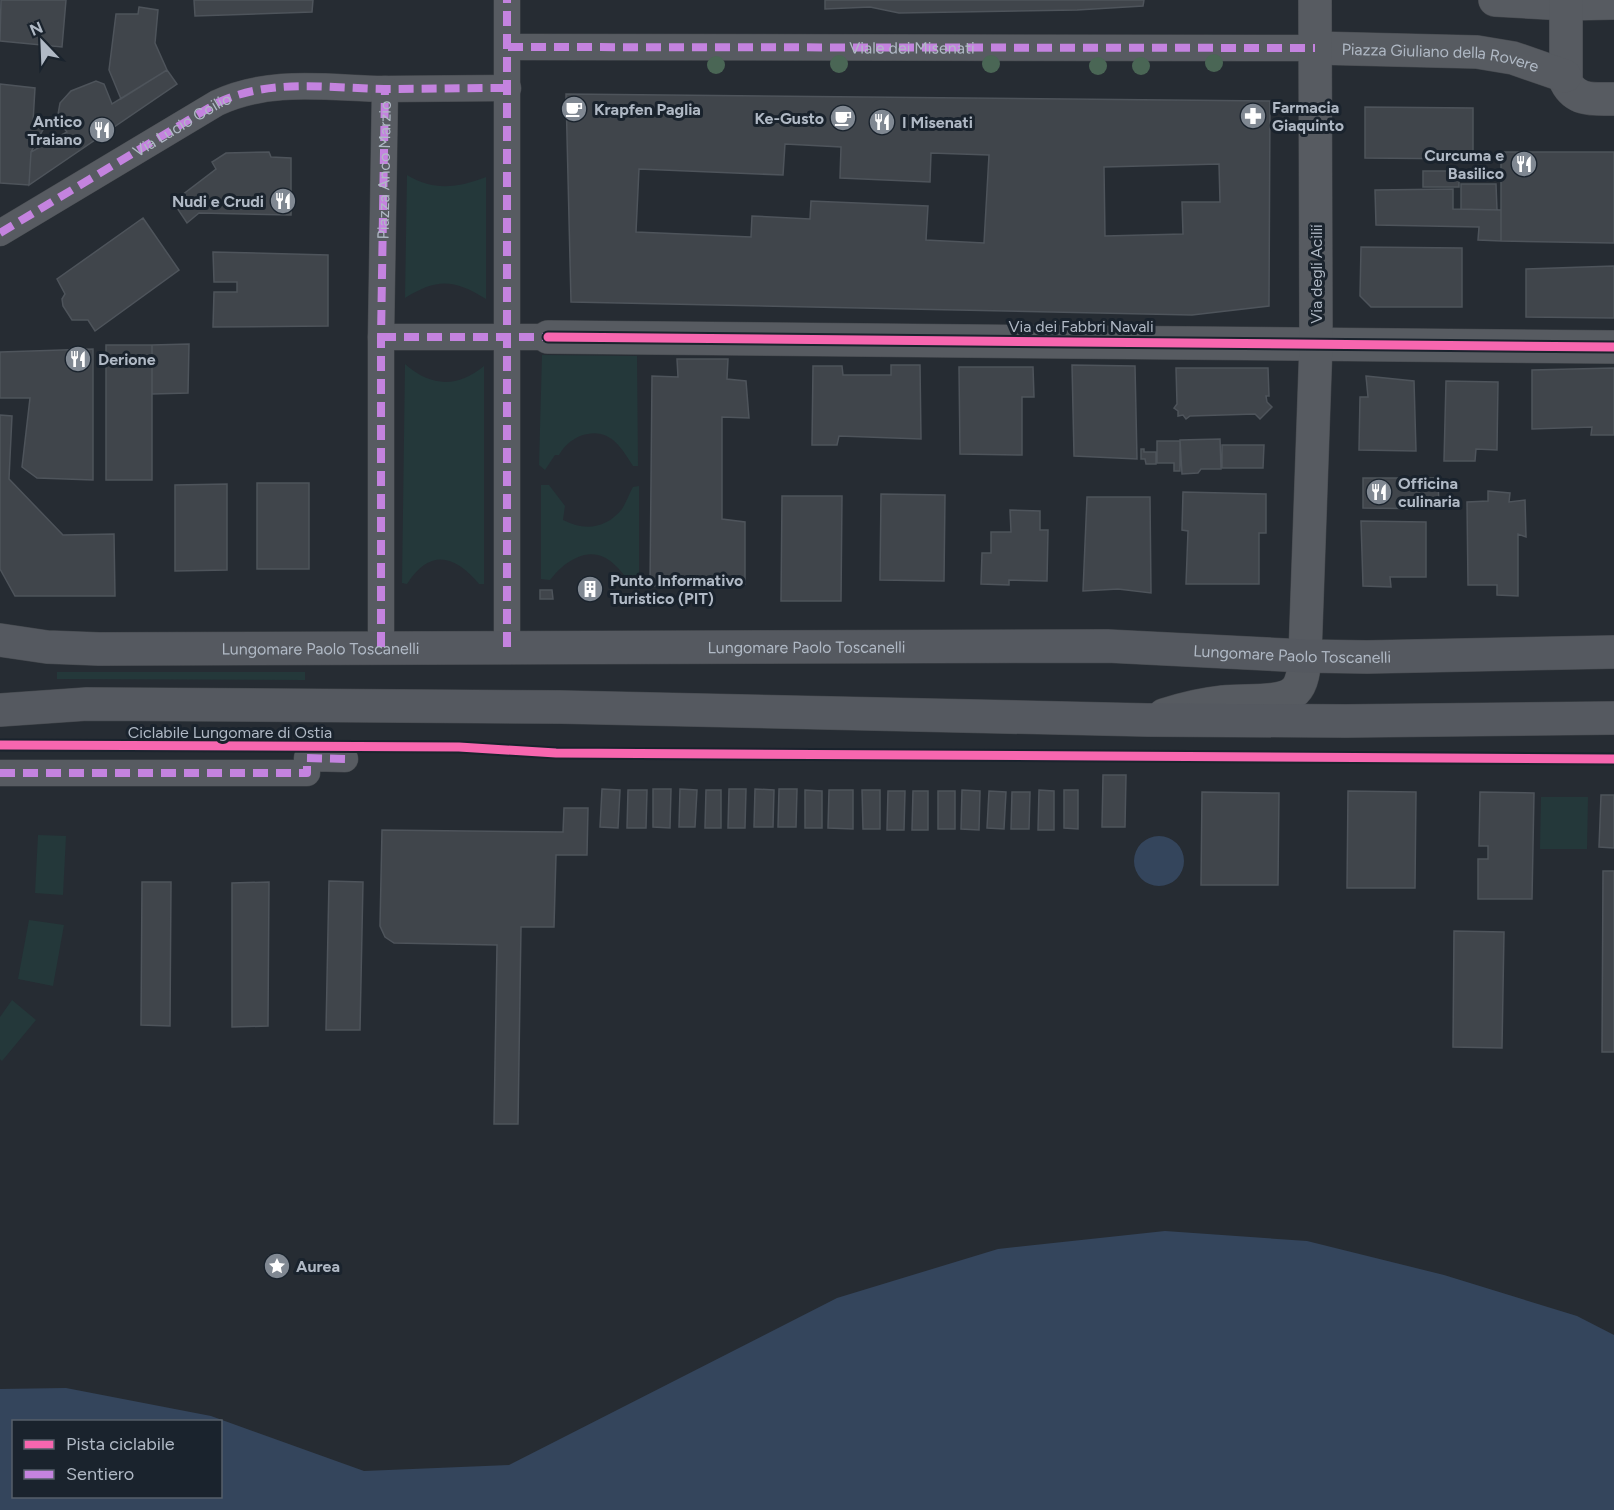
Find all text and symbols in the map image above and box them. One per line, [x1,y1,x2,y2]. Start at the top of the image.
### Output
north arrow [12,12,72,72]
text: N [27,17,46,40]
street label: Viale dei Misenati [849,38,975,58]
street label: Piazza Giuliano della Rovere [1341,40,1542,76]
street label: Via Lucio Coilio [130,89,234,161]
cafe icon: Krapfen Paglia [559,94,589,124]
place label: Farmacia Giaquinto [1272,98,1344,135]
place label: Krapfen Paglia [594,100,701,119]
street label: Piazza Anco Marzio [374,101,395,240]
pharmacy icon: Farmacia Giaquinto [1238,101,1268,131]
cafe icon: Ke-Gusto [828,103,858,133]
restaurant icon: I Misenati [867,107,897,137]
place label: Ke-Gusto [754,109,824,128]
place label: Antico Traiano [28,112,82,149]
place label: I Misenati [902,113,973,132]
restaurant icon: Antico Traiano [87,115,117,145]
place label: Curcuma e Basilico [1424,146,1504,183]
restaurant icon: Curcuma e Basilico [1509,149,1539,179]
restaurant icon: Nudi e Crudi [268,186,298,216]
place label: Nudi e Crudi [172,192,264,211]
street label: Via degli Acilii [1307,224,1326,324]
street label: Via dei Fabbri Navali [1008,317,1154,336]
restaurant icon: Derione [63,344,93,374]
place label: Derione [98,350,156,369]
place label: Officina culinaria [1398,474,1460,511]
restaurant icon: Officina culinaria [1364,477,1394,507]
place label: Punto Informativo Turistico (PIT) [610,571,743,608]
building icon: Punto Informativo Turistico (PIT) [575,574,605,604]
street label: Lungomare Paolo Toscanelli [707,638,905,657]
street label: Lungomare Paolo Toscanelli [221,639,419,659]
street label: Lungomare Paolo Toscanelli [1193,641,1391,667]
street label: Ciclabile Lungomare di Ostia [128,723,332,742]
place icon: Aurea [262,1251,292,1281]
place label: Aurea [296,1257,340,1276]
legend [12,1420,222,1498]
text: Pista ciclabile [66,1433,175,1455]
text: Sentiero [66,1463,134,1485]

